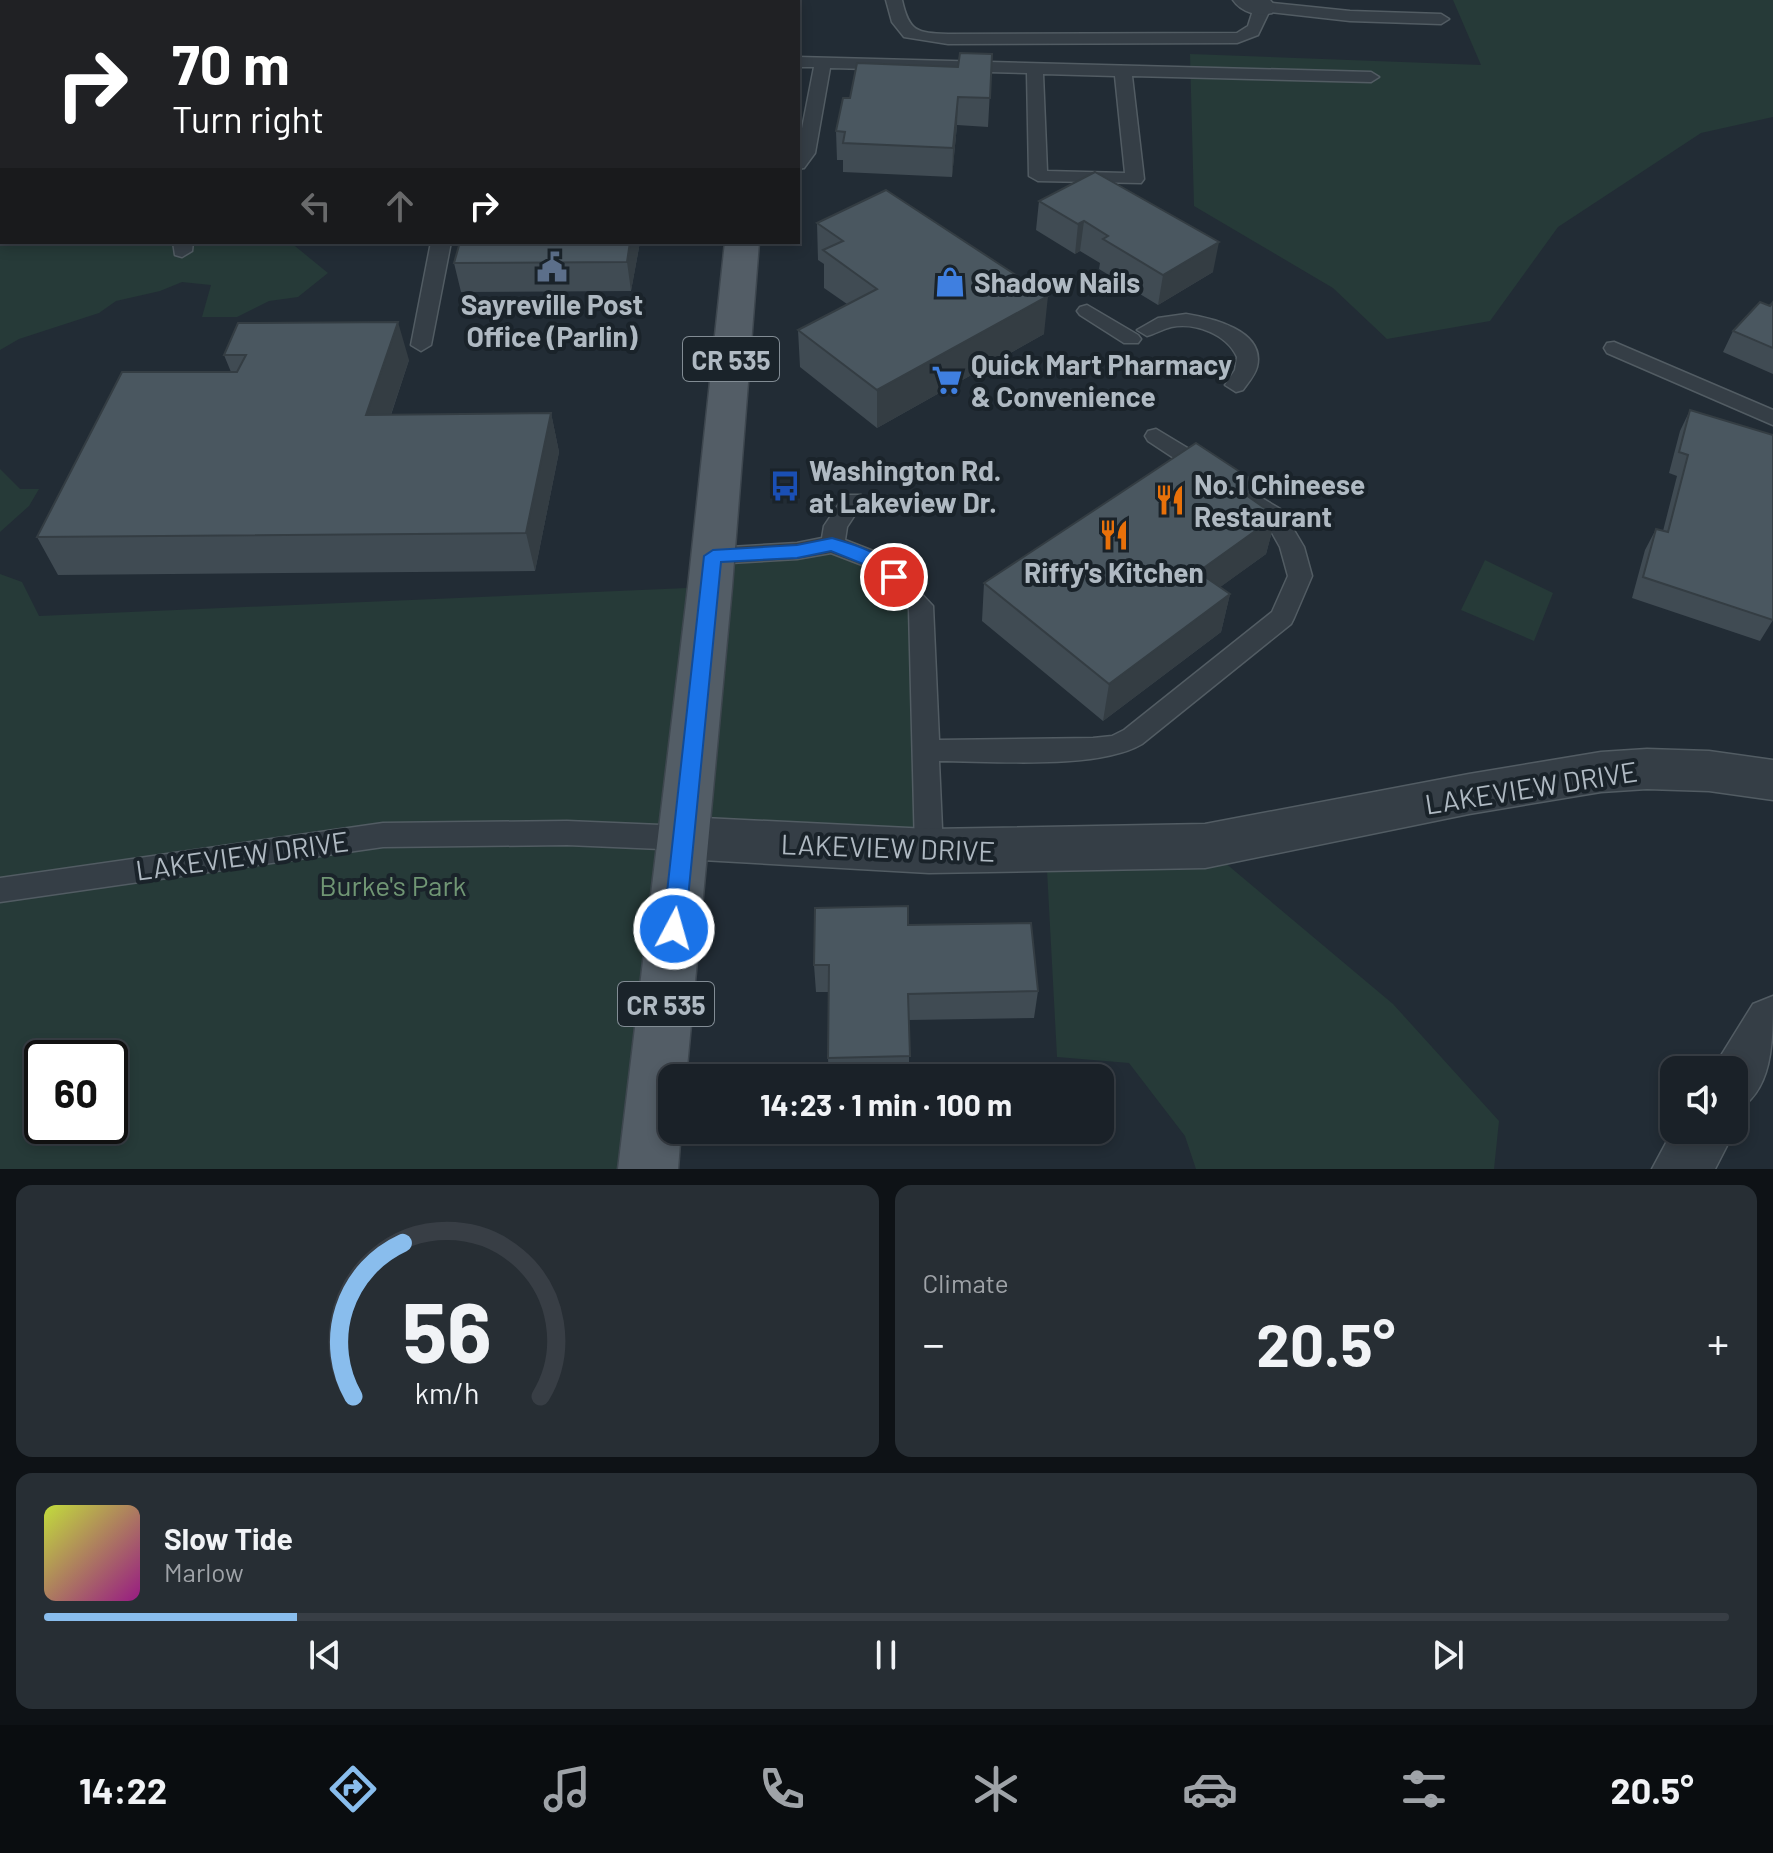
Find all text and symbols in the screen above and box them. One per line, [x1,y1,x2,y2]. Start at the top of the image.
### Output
text: 70 m [172,29,290,96]
icon: right [40,32,144,136]
text: Turn right [172,97,324,140]
icon: left [294,184,338,228]
icon: ahead [378,184,422,228]
icon: right [462,184,506,228]
public building icon: Sayreville Post Office (Parlin) [535,250,569,284]
shop icon: Shadow Nails [933,265,967,299]
place label: Shadow Nails [974,265,1140,299]
place label: Sayreville Post Office (Parlin) [461,287,643,353]
road number: CR 535 [683,337,779,381]
place label: Quick Mart Pharmacy & Convenience [971,347,1232,413]
supermarket icon: Quick Mart Pharmacy & Convenience [930,363,964,397]
place label: Washington Rd. at Lakeview Dr. [809,453,1001,519]
place label: No.1 Chineese Restaurant [1194,467,1365,533]
bus stop icon: Washington Rd. at Lakeview Dr. [768,469,802,503]
restaurant icon: No.1 Chineese Restaurant [1153,483,1187,517]
restaurant icon: Riffy's Kitchen [1097,518,1131,552]
pin [860,543,928,611]
icon: arrive [872,555,916,599]
place label: Riffy's Kitchen [1024,555,1204,589]
street label: LAKEVIEW DRIVE [1422,753,1640,821]
street label: LAKEVIEW DRIVE [133,823,351,887]
street label: LAKEVIEW DRIVE [780,826,996,868]
park label: Burke's Park [319,868,467,902]
position arrow [632,887,716,971]
road number: CR 535 [618,982,714,1026]
speed limit sign: 60 [24,1040,128,1144]
map controls [1660,1056,1748,1144]
button: sound [1660,1056,1748,1144]
text: 14:23 · 1 min · 100 m [760,1086,1012,1122]
text: Climate [923,1267,1009,1298]
text: 56 [402,1280,492,1380]
text: 20.5° [1256,1307,1395,1379]
text: − [923,1316,945,1369]
text: + [1707,1316,1729,1369]
text: km/h [415,1375,480,1410]
text: Slow Tide [164,1520,293,1556]
text: Marlow [164,1556,244,1587]
icon: previous [303,1633,347,1677]
icon: pause [864,1633,908,1677]
icon: next [1426,1633,1470,1677]
icon: directions [325,1761,381,1817]
icon: music [539,1761,595,1817]
icon: phone [754,1761,810,1817]
icon: climate [968,1761,1024,1817]
icon: car [1182,1761,1238,1817]
icon: filters [1396,1761,1452,1817]
text: 14:22 [79,1768,167,1811]
text: 20.5° [1610,1768,1694,1811]

